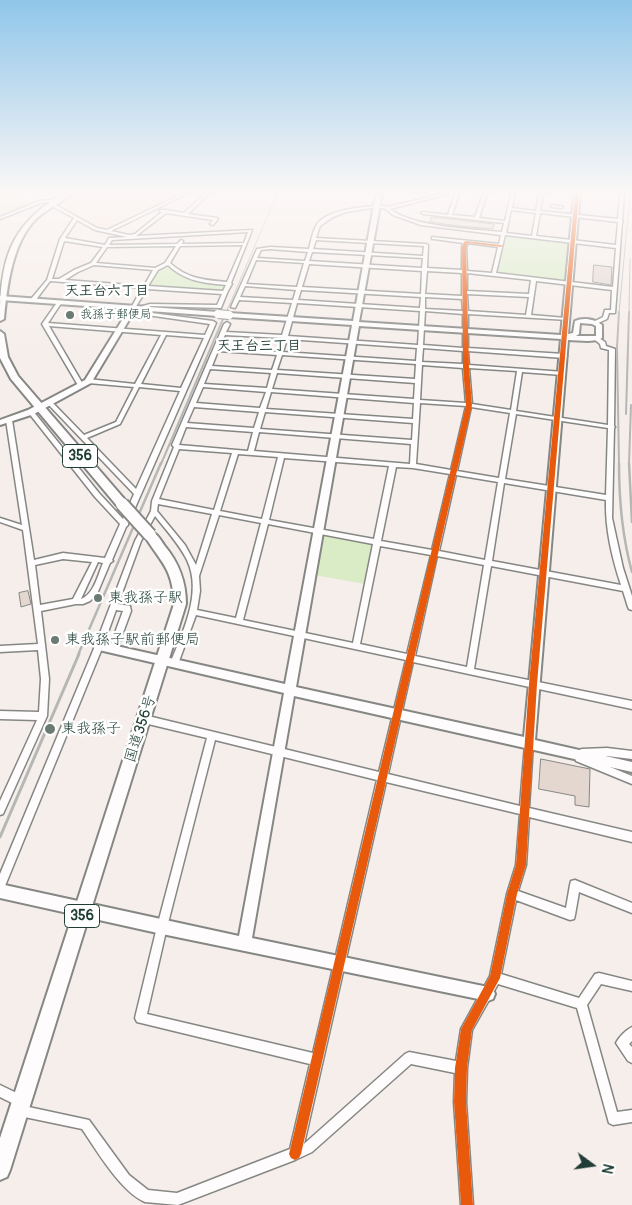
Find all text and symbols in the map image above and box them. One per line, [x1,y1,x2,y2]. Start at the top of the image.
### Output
district label: 天王台六丁目 [65,283,149,299]
place label: 我孫子郵便局 [80,308,152,322]
marker: 我孫子郵便局 [64,309,76,321]
district label: 天王台三丁目 [217,338,301,354]
road number: 356 [62,444,98,468]
place label: 東我孫子駅 [108,589,183,607]
marker: 東我孫子駅 [92,592,104,604]
place label: 東我孫子駅前郵便局 [65,631,200,649]
marker: 東我孫子駅前郵便局 [49,634,61,646]
street label: 国道356号 [122,693,160,765]
place label: 東我孫子 [61,720,121,738]
marker: 東我孫子 [43,722,57,736]
road number: 356 [64,904,100,928]
north arrow [567,1140,617,1190]
text: N [598,1162,616,1175]

